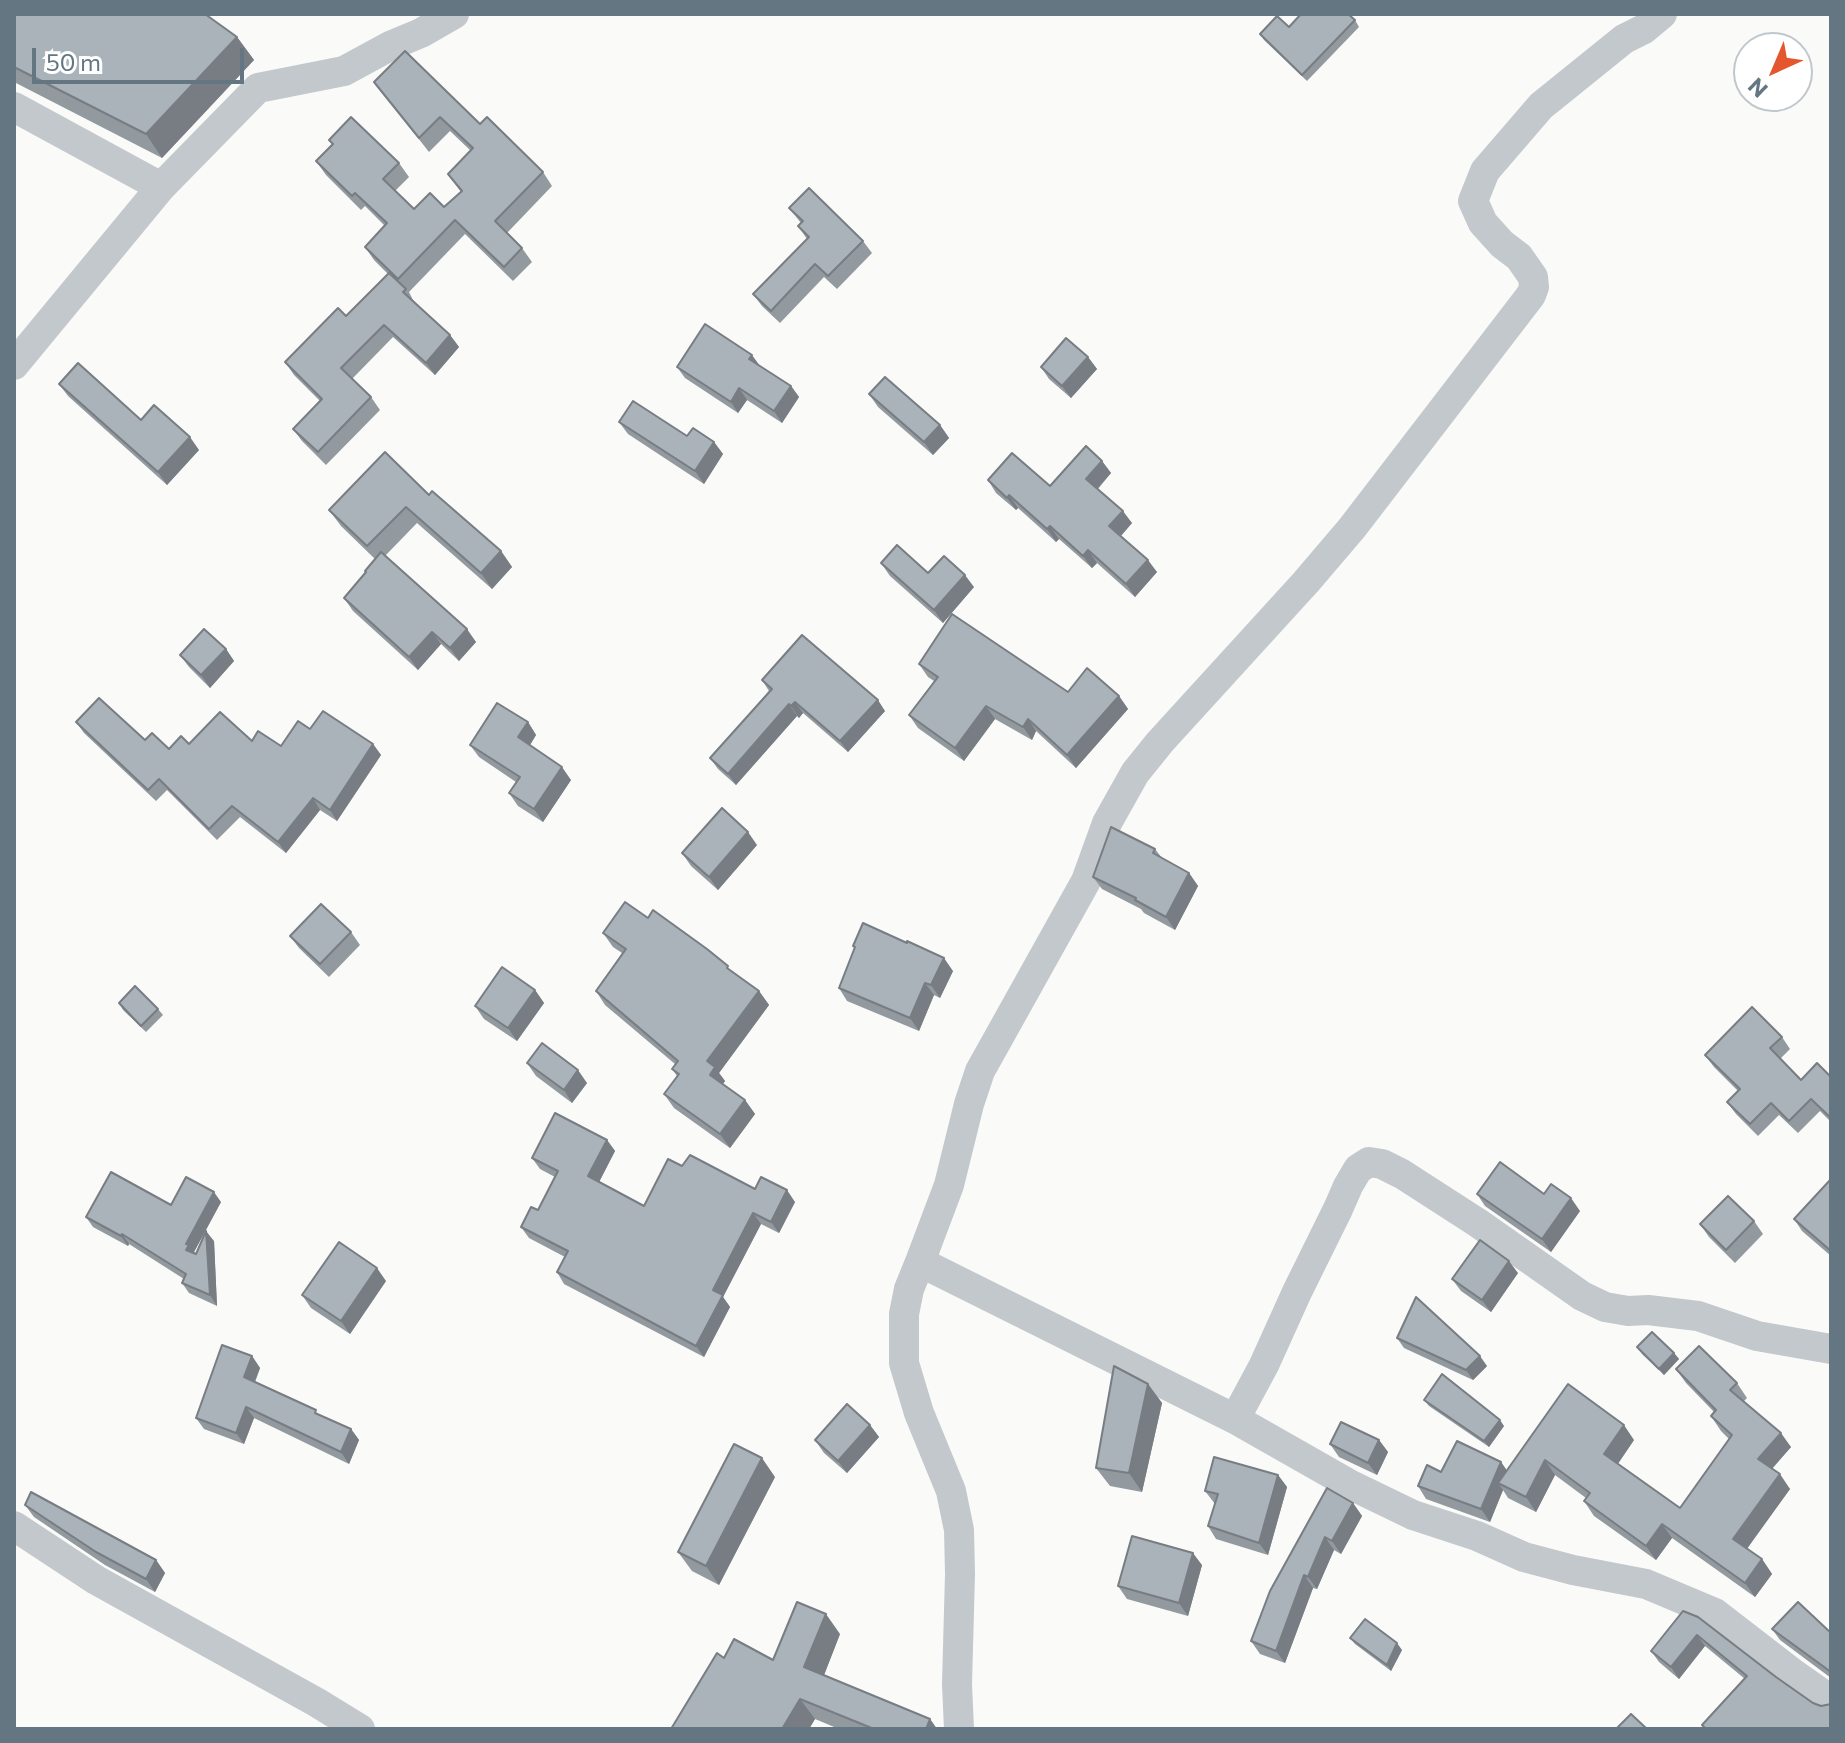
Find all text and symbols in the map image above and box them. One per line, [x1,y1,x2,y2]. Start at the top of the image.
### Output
scale bar [36,32,248,82]
north arrow [1733,32,1813,112]
text: 50 m [46,47,101,76]
text: N [1742,73,1773,104]

